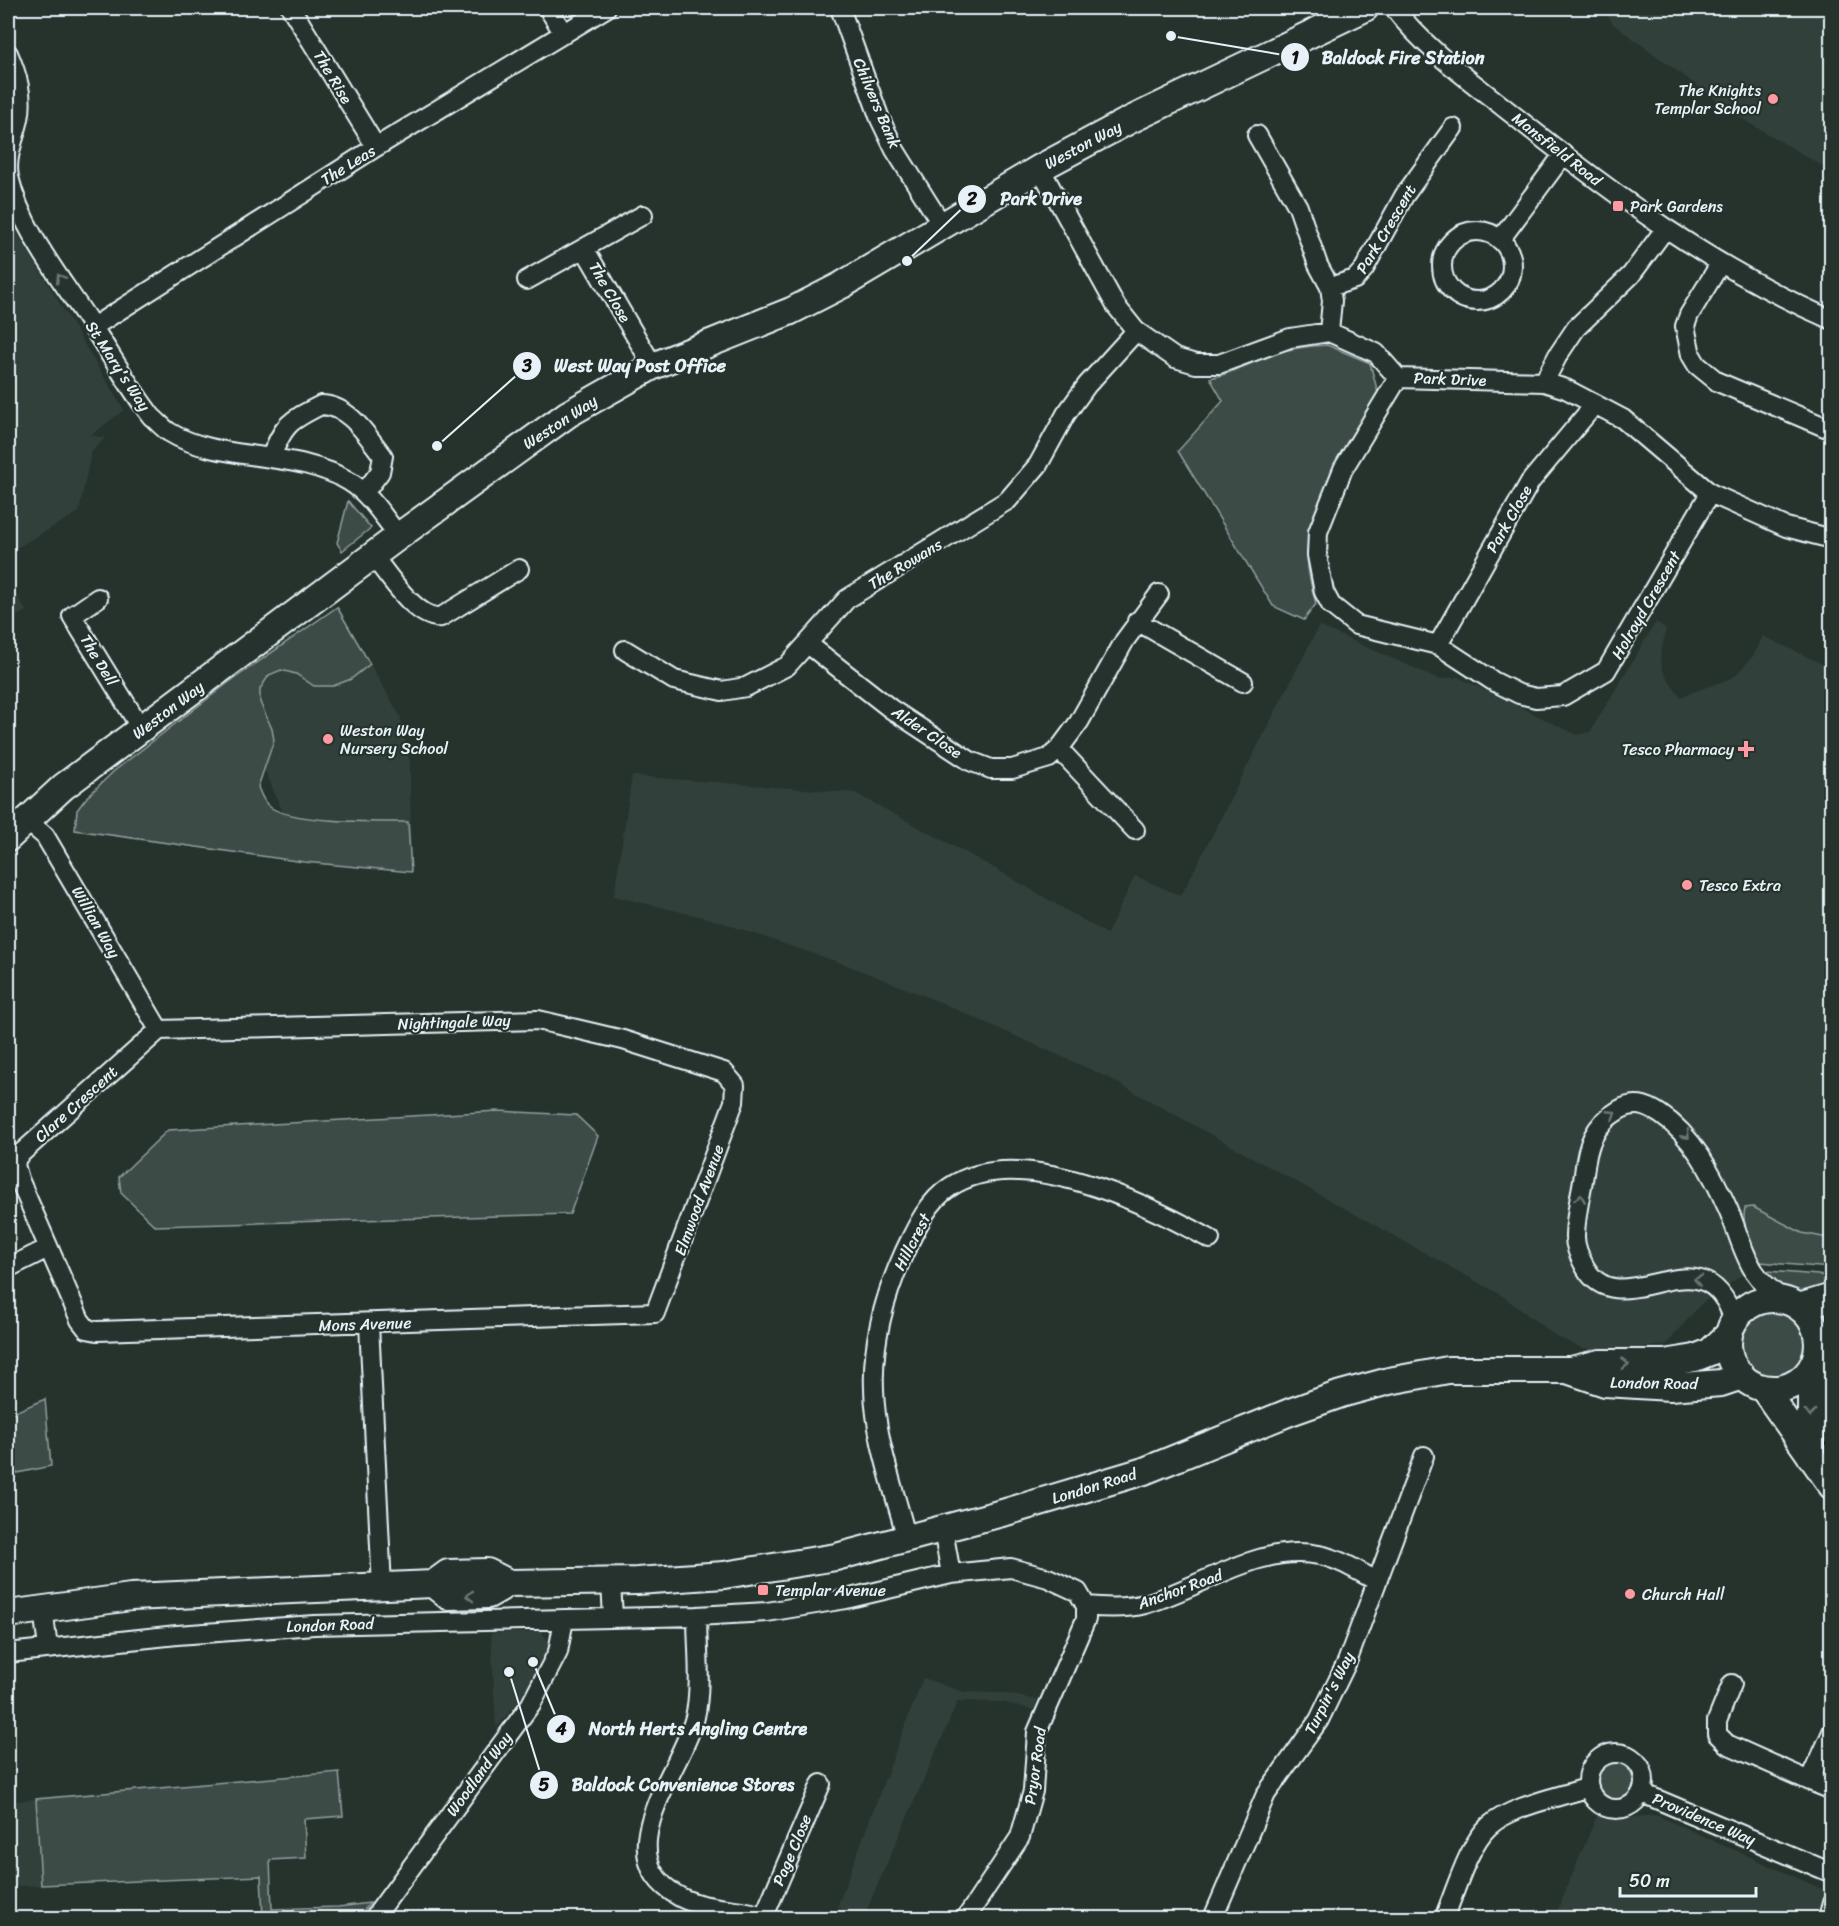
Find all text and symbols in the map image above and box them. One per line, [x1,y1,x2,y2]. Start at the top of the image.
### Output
callout: Baldock Fire Station [1280,39,1497,75]
text: 1 [1291,42,1299,74]
text: Baldock Fire Station [1322,42,1485,74]
street label: The Rise [305,44,361,110]
street label: Chilvers Bank [845,53,909,153]
place label: The Knights Templar School [1654,76,1761,123]
marker: The Knights Templar School [1766,92,1780,106]
street label: Mansfield Road [1505,104,1610,195]
street label: Weston Way [1039,112,1128,178]
street label: The Leas [315,136,382,193]
street label: Park Crescent [1348,178,1424,280]
callout: Park Drive [957,181,1094,217]
text: 2 [966,183,978,215]
text: Park Drive [1000,183,1082,215]
place label: Park Gardens [1630,192,1723,221]
marker: Park Gardens [1611,199,1625,213]
street label: The Close [581,256,639,328]
one-way arrow [57,274,68,285]
street label: St Mary's Way [78,315,159,418]
callout: West Way Post Office [512,348,738,384]
text: 3 [521,350,532,382]
text: West Way Post Office [554,350,727,382]
street label: Park Drive [1413,363,1487,395]
street label: Weston Way [517,386,604,457]
street label: Park Close [1478,479,1540,559]
street label: The Rowans [862,530,948,598]
street label: Holroyd Crescent [1603,545,1689,665]
street label: The Dell [72,628,126,692]
street label: Weston Way [126,673,211,747]
street label: Alder Close [885,697,969,767]
place label: Weston Way Nursery School [340,716,449,763]
marker: Weston Way Nursery School [321,732,335,746]
place label: Tesco Pharmacy [1622,735,1735,764]
marker: Tesco Pharmacy [1739,742,1753,756]
place label: Tesco Extra [1699,871,1781,900]
marker: Tesco Extra [1680,878,1694,892]
street label: Willian Way [63,880,129,964]
street label: Nightingale Way [397,1006,512,1038]
street label: Clare Crescent [27,1058,125,1150]
one-way arrow [1606,1110,1616,1122]
one-way arrow [1679,1129,1690,1139]
street label: Elmwood Avenue [665,1140,733,1260]
one-way arrow [1574,1193,1586,1202]
street label: Hillcrest [885,1208,939,1276]
one-way arrow [1693,1274,1703,1287]
street label: Mons Avenue [318,1308,412,1340]
one-way arrow [1621,1358,1630,1370]
street label: London Road [1610,1368,1700,1398]
one-way arrow [1804,1408,1816,1417]
street label: London Road [1048,1459,1142,1513]
street label: Anchor Road [1132,1560,1228,1618]
place label: Templar Avenue [775,1576,886,1605]
place label: Church Hall [1642,1580,1725,1609]
marker: Templar Avenue [756,1583,770,1597]
marker: Church Hall [1623,1587,1637,1601]
one-way arrow [466,1590,475,1602]
street label: London Road [286,1609,376,1641]
street label: Turpin's Way [1296,1646,1363,1740]
callout: North Herts Angling Centre [546,1711,819,1747]
text: 4 [554,1713,567,1745]
text: North Herts Angling Centre [588,1713,808,1745]
street label: Pryor Road [1015,1724,1055,1807]
street label: Woodland Way [438,1725,520,1823]
callout: Baldock Convenience Stores [529,1767,807,1803]
text: 5 [539,1769,550,1801]
text: Baldock Convenience Stores [572,1769,795,1801]
street label: Providence Way [1648,1784,1761,1854]
street label: Page Close [764,1810,820,1890]
scale bar [1620,1860,1756,1898]
text: 50 m [1629,1865,1670,1897]

